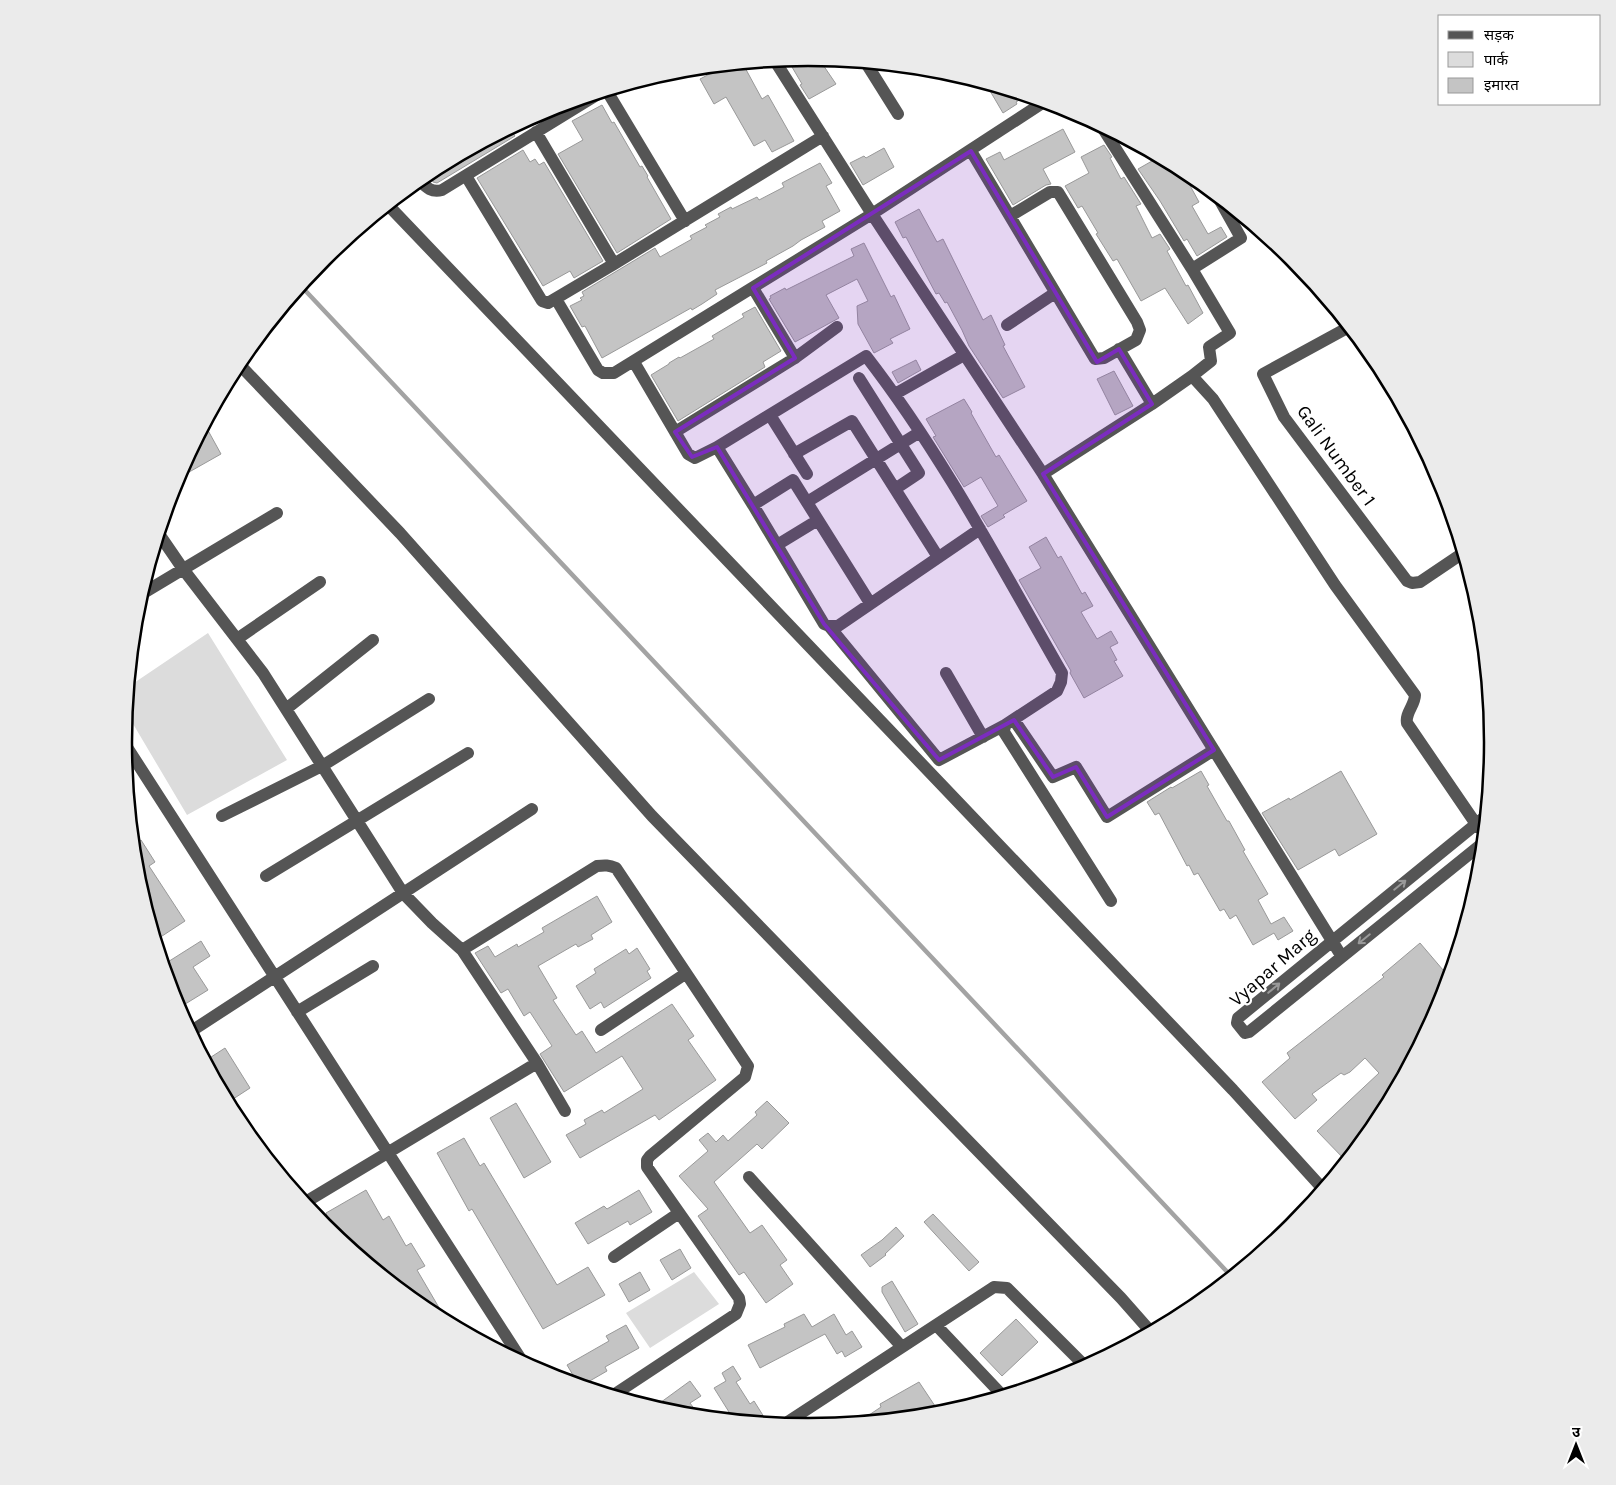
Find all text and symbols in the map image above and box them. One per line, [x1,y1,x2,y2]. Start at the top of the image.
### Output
legend [1438,15,1601,105]
text: सड़क [1484,26,1514,44]
text: पार्क [1484,51,1508,69]
text: इमारत [1484,76,1519,94]
street label: Gali Number 1 [1292,401,1380,510]
one-way arrow [1393,880,1406,891]
street label: Vyapar Marg [1225,924,1320,1011]
one-way arrow [1358,934,1371,945]
one-way arrow [1267,982,1280,993]
north arrow [1551,1420,1601,1470]
text: उ [1572,1424,1581,1441]

